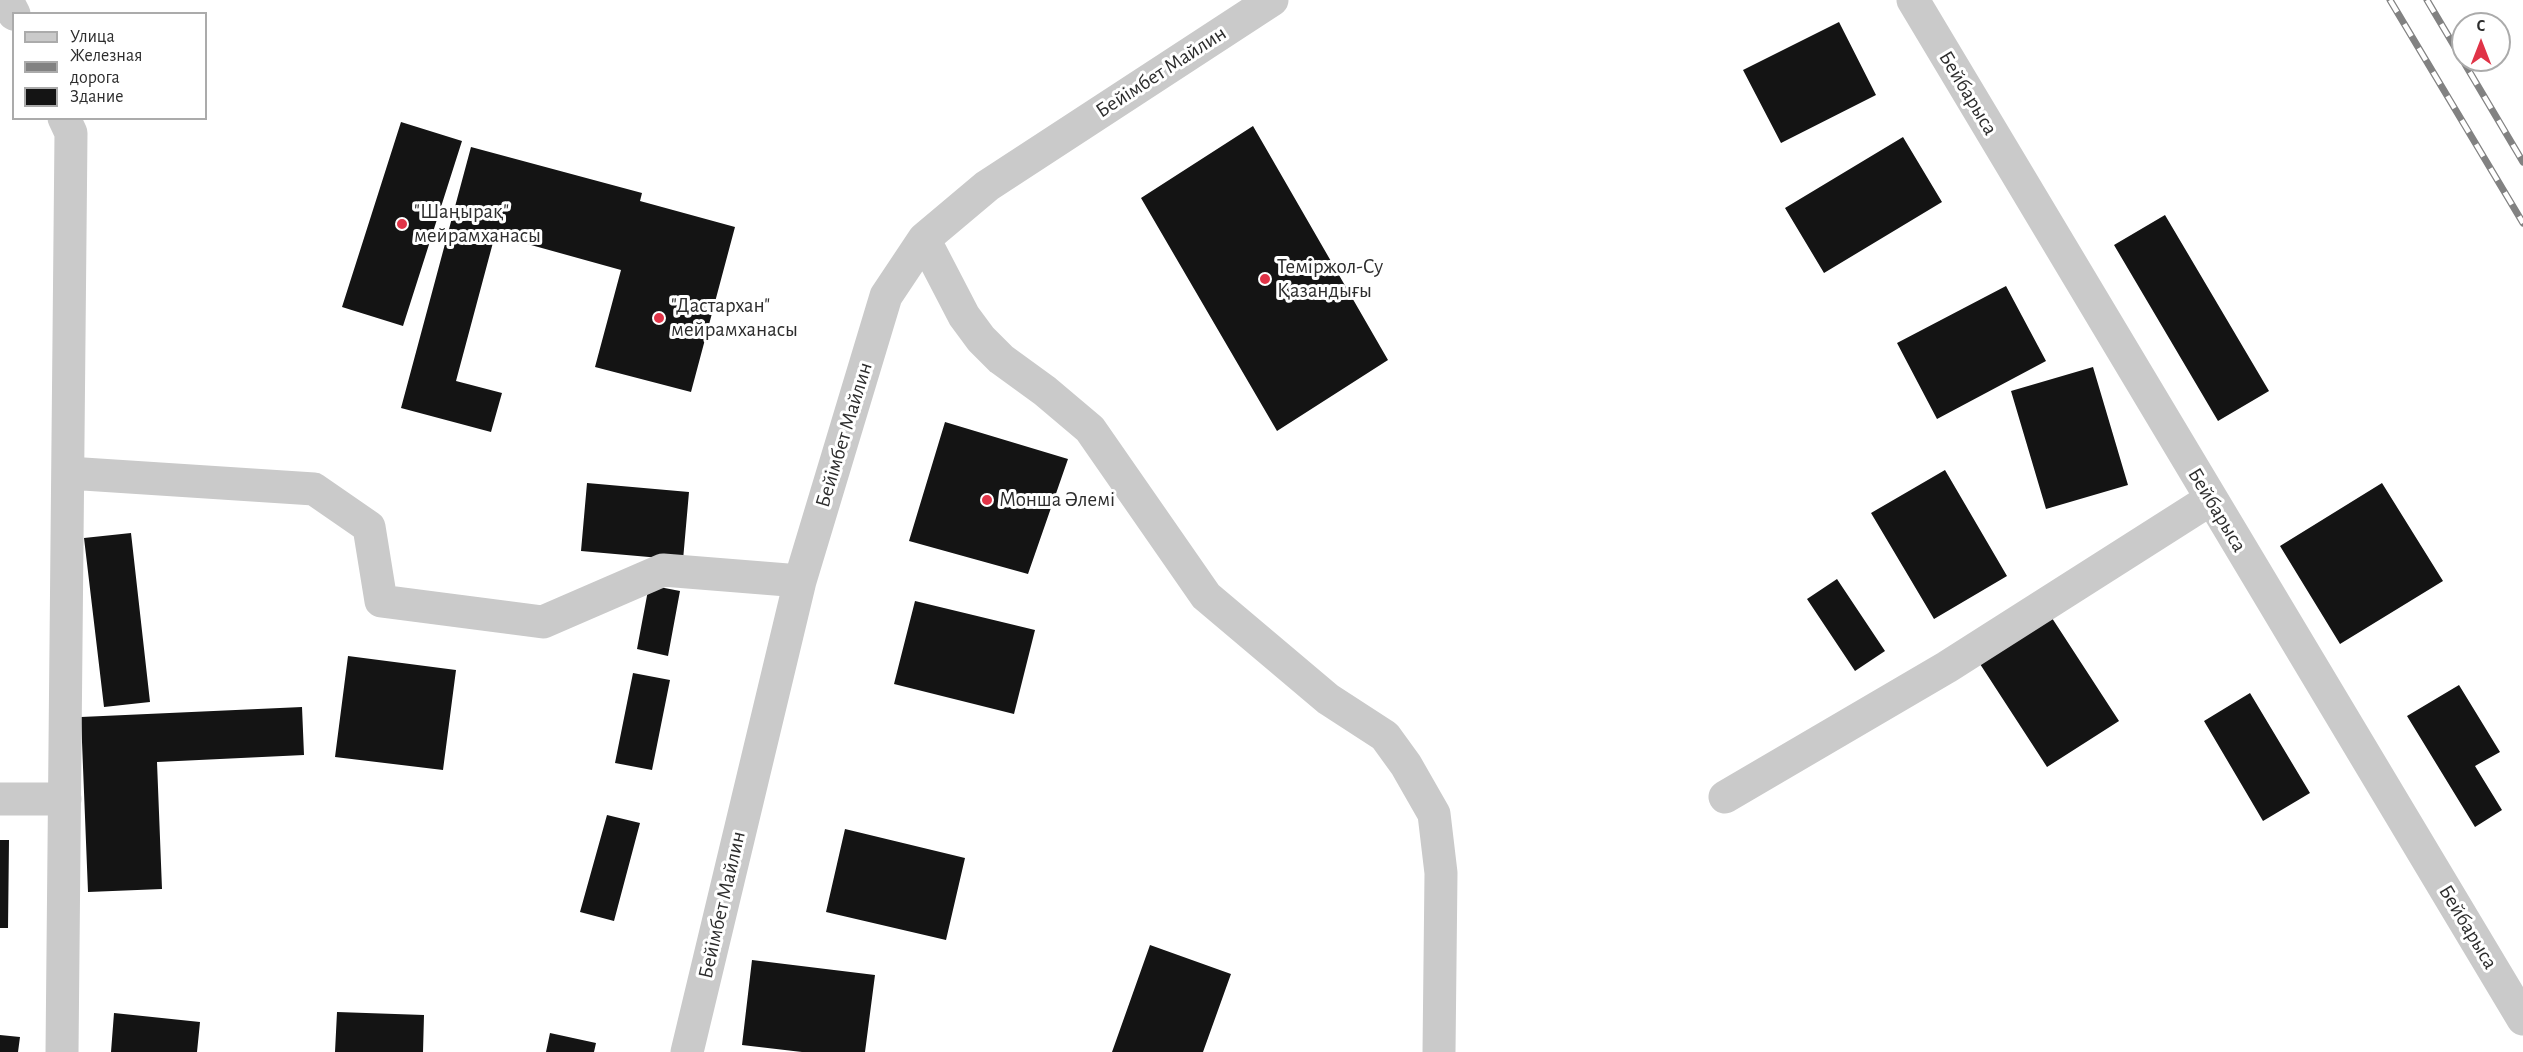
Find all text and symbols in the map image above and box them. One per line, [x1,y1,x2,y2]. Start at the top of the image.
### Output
legend [12,12,207,120]
north arrow [2451,12,2511,72]
text: С [2477,18,2485,34]
street label: Бейімбет Майлин [1091,20,1231,124]
text: Улица [70,28,115,46]
street label: Бейбарыса [1933,46,2003,140]
text: Железная дорога [70,47,142,87]
text: Здание [70,88,124,106]
place label: "Шаңырақ" мейрамханасы [414,199,541,249]
marker: "Шаңырақ" мейрамханасы [395,217,409,231]
place label: Теміржол-Су Қазандығы [1277,254,1383,304]
marker: Теміржол-Су Қазандығы [1258,272,1272,286]
place label: "Дастархан" мейрамханасы [671,293,798,343]
marker: "Дастархан" мейрамханасы [652,311,666,325]
street label: Бейімбет Майлин [810,359,878,511]
street label: Бейбарыса [2182,463,2252,557]
place label: Монша Әлемі [999,487,1115,513]
marker: Монша Әлемі [980,493,994,507]
street label: Бейімбет Майлин [693,829,751,981]
street label: Бейбарыса [2433,880,2503,974]

